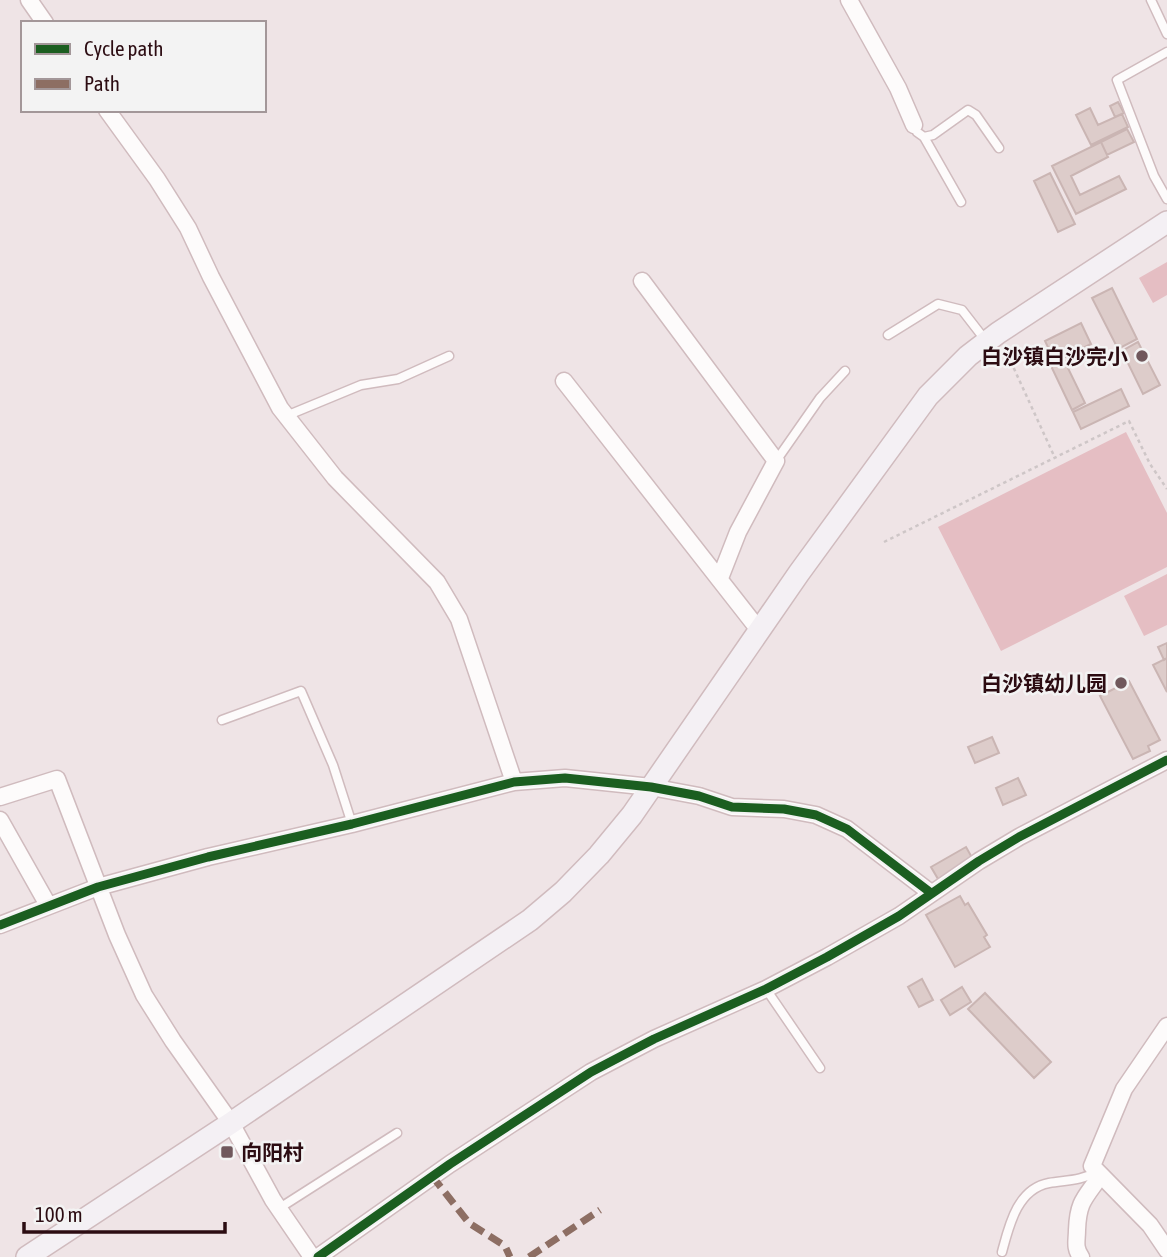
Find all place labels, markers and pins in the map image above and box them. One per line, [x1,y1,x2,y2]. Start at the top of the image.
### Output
place label: 白沙镇白沙完小 [981,344,1128,368]
marker: 白沙镇白沙完小 [1134,348,1150,364]
place label: 白沙镇幼儿园 [981,671,1107,695]
marker: 白沙镇幼儿园 [1113,675,1129,691]
place label: 向阳村 [241,1140,304,1164]
marker: 向阳村 [219,1144,235,1160]

